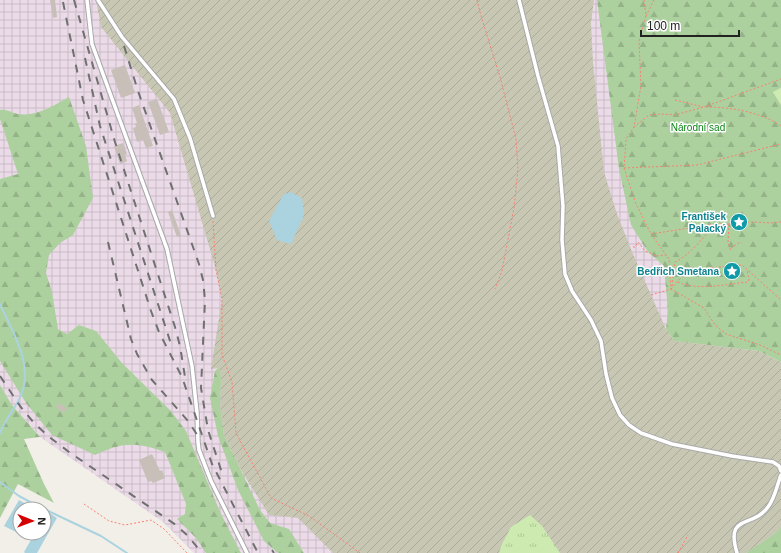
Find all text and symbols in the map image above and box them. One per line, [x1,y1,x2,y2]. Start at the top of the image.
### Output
scale bar [641,12,739,38]
text: 100 m [647,19,680,33]
park label: Národní sad [671,122,725,133]
place label: František Palacký [682,211,726,234]
place icon: František Palacký [729,212,749,232]
place icon: Bedřich Smetana [722,261,742,281]
place label: Bedřich Smetana [637,266,719,277]
north arrow [12,501,52,541]
text: N [36,517,48,525]

